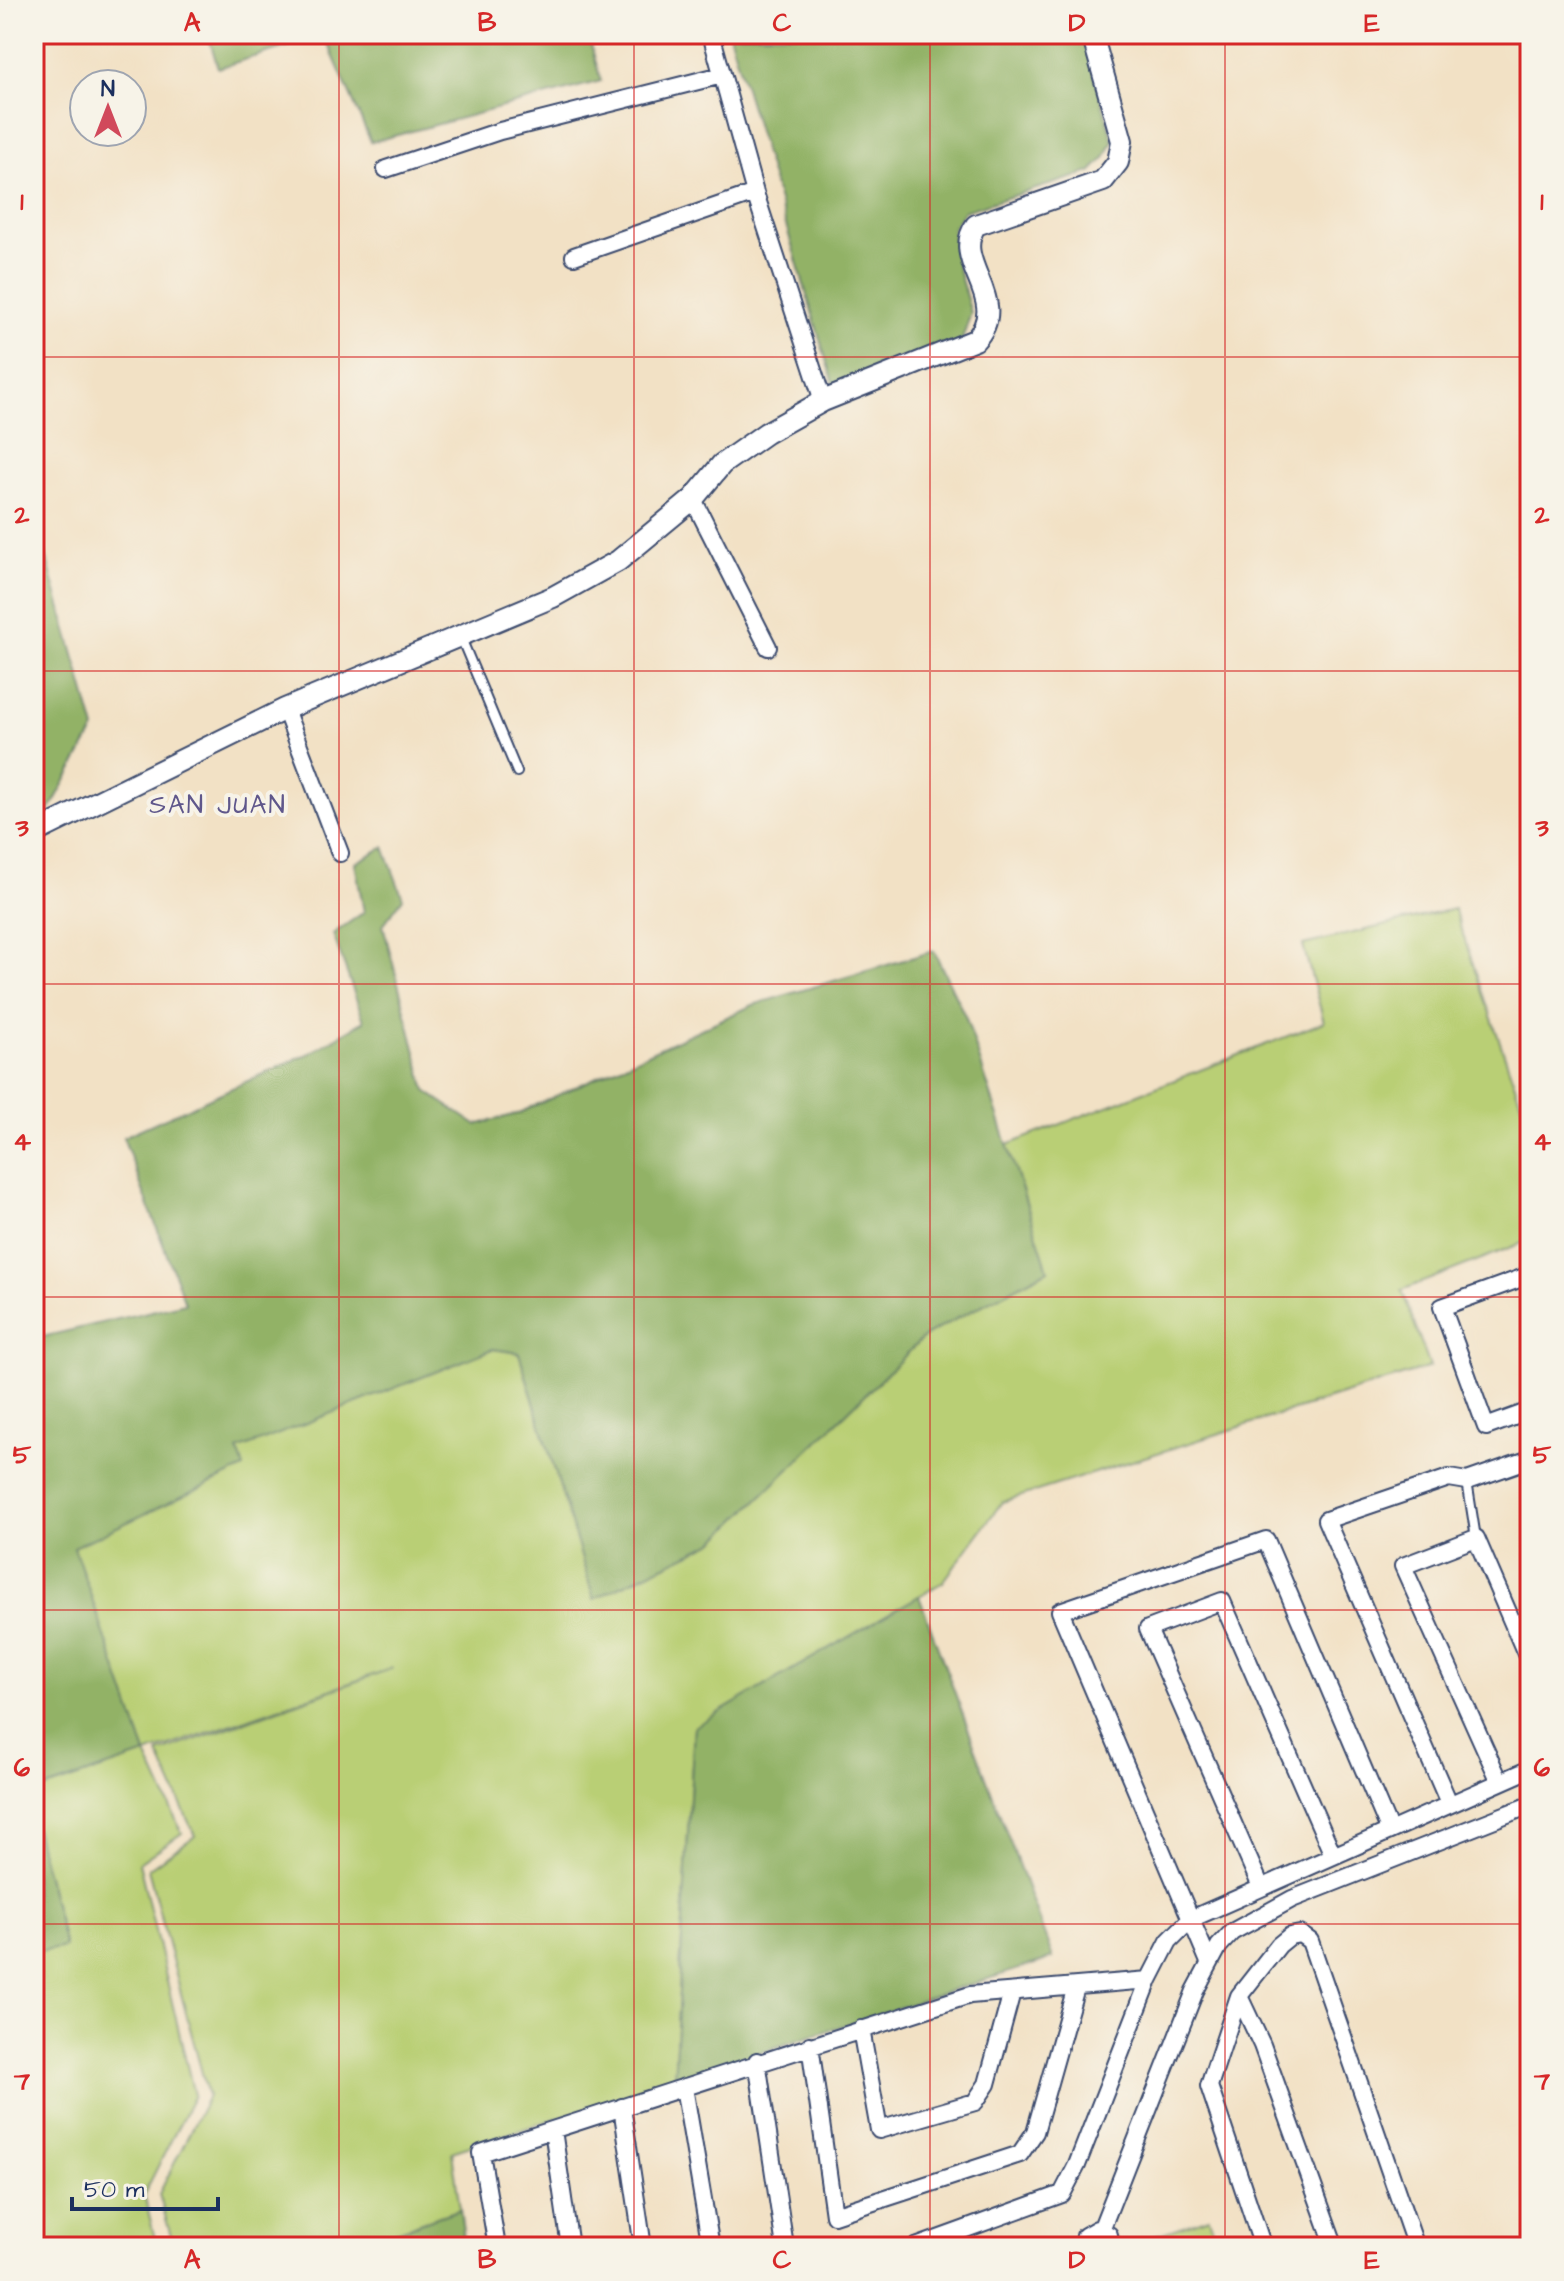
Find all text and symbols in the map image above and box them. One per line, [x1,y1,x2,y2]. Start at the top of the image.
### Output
text: A [184,5,201,41]
text: B [478,5,497,41]
text: C [773,5,792,41]
text: D [1069,5,1086,41]
text: E [1364,5,1380,41]
north arrow [68,68,148,148]
text: N [101,74,115,105]
text: 1 [20,184,24,220]
text: 1 [1540,184,1544,220]
text: 2 [14,497,30,533]
text: 2 [1534,497,1550,533]
district label: SAN JUAN [149,787,287,823]
text: 3 [14,810,29,846]
text: 3 [1534,810,1549,846]
text: 4 [13,1124,31,1160]
text: 4 [1533,1124,1551,1160]
text: 5 [13,1437,32,1473]
text: 5 [1533,1437,1552,1473]
text: 6 [14,1750,31,1786]
text: 6 [1534,1750,1551,1786]
text: 7 [13,2063,30,2099]
text: 7 [1533,2063,1550,2099]
scale bar [72,2161,218,2211]
text: 50 m [84,2173,145,2207]
text: A [184,2242,201,2278]
text: B [478,2242,497,2278]
text: C [773,2242,792,2278]
text: D [1069,2242,1086,2278]
text: E [1364,2242,1380,2278]

